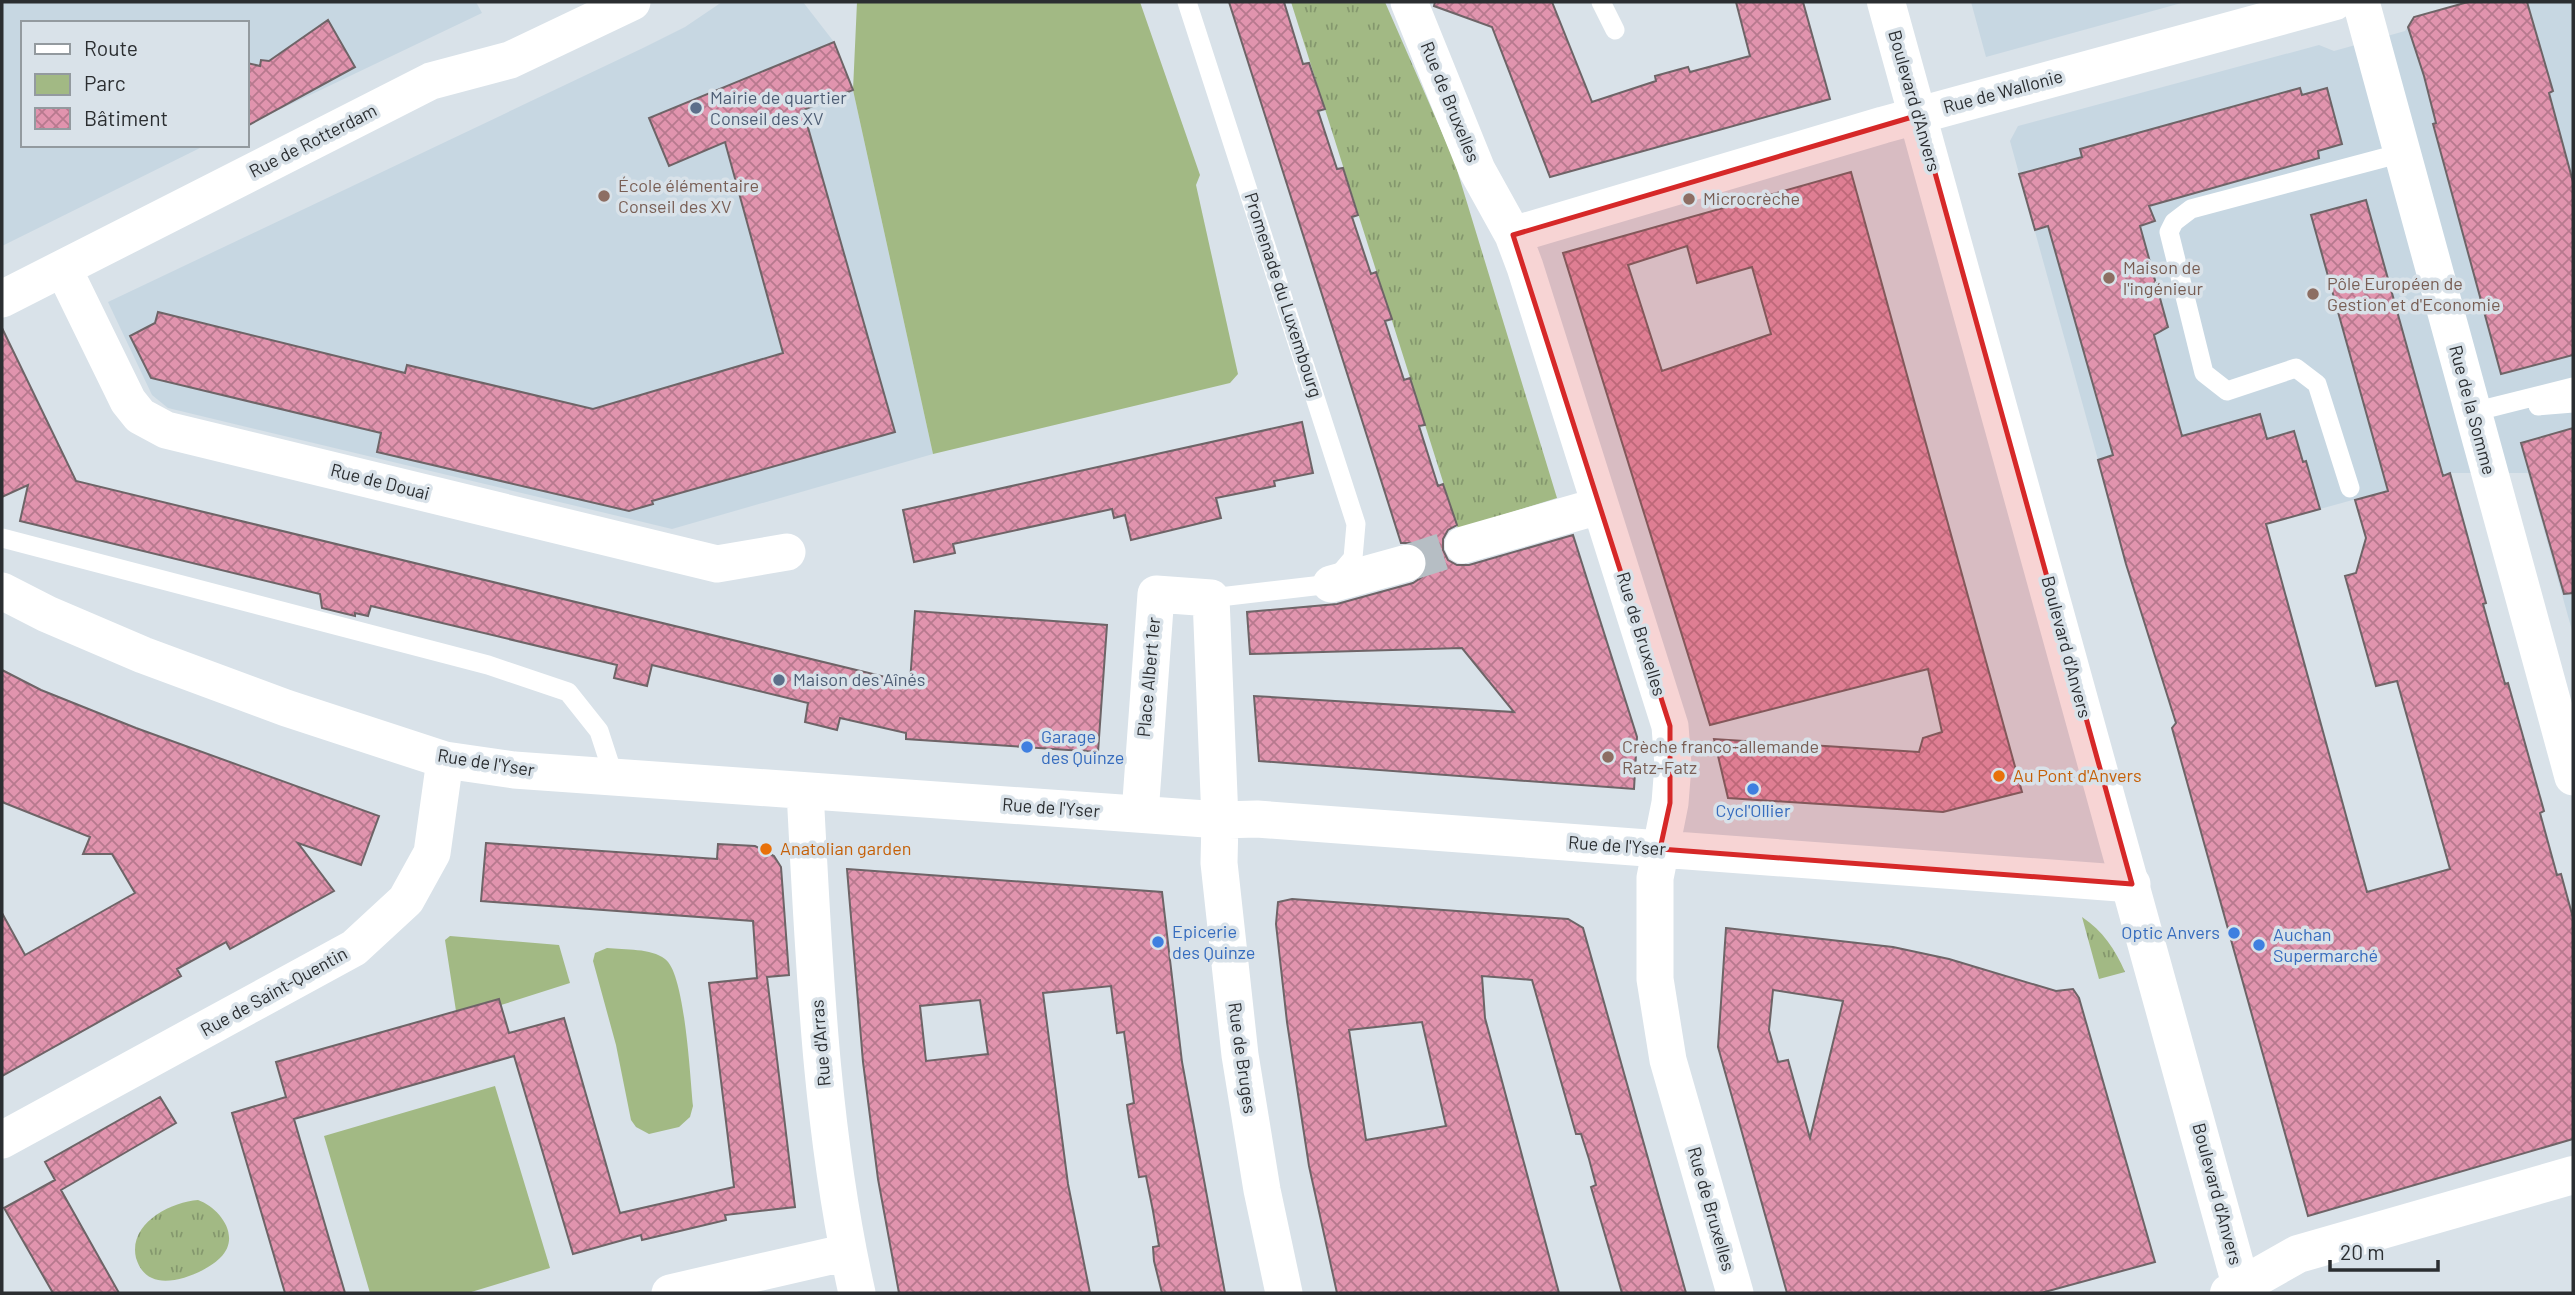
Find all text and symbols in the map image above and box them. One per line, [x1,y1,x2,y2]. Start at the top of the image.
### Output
legend [21,21,248,147]
street label: Boulevard d'Anvers [1884,27,1946,174]
text: Route [84,35,138,60]
street label: Rue de Bruxelles [1417,38,1485,165]
street label: Rue de Wallonie [1940,64,2065,118]
text: Parc [84,70,126,95]
place label: Mairie de quartier Conseil des XV [710,86,847,129]
street label: Rue de Rotterdam [245,98,380,182]
marker: Mairie de quartier Conseil des XV [688,100,704,116]
text: Bâtiment [84,105,168,130]
place label: École élémentaire Conseil des XV [618,174,759,217]
place label: Microcrèche [1703,187,1800,209]
marker: École élémentaire Conseil des XV [596,188,612,204]
street label: Promenade du Luxembourg [1240,190,1327,400]
marker: Microcrèche [1681,191,1697,207]
place label: Maison de l'ingénieur [2123,256,2204,299]
marker: Maison de l'ingénieur [2101,270,2117,286]
place label: Pôle Européen de Gestion et d'Economie [2327,272,2501,315]
marker: Pôle Européen de Gestion et d'Economie [2305,286,2321,302]
street label: Rue de la Somme [2445,342,2501,477]
street label: Rue de Douai [328,458,432,504]
street label: Rue de Bruxelles [1613,569,1671,698]
street label: Boulevard d'Anvers [2037,573,2097,720]
street label: Place Albert 1er [1132,616,1164,738]
place label: Maison des Aînés [793,668,925,690]
marker: Maison des Aînés [771,672,787,688]
place label: Garage des Quinze [1041,725,1124,768]
place label: Crèche franco-allemande Ratz-Fatz [1622,735,1819,778]
marker: Garage des Quinze [1019,739,1035,755]
street label: Rue de l'Yser [436,743,537,781]
marker: Crèche franco-allemande Ratz-Fatz [1600,749,1616,765]
place label: Au Pont d'Anvers [2013,764,2142,786]
marker: Au Pont d'Anvers [1991,768,2007,784]
marker: Cycl'Ollier [1745,781,1761,797]
street label: Rue de l'Yser [1001,793,1101,821]
place label: Cycl'Ollier [1715,799,1791,821]
street label: Rue de l'Yser [1567,831,1667,859]
place label: Anatolian garden [780,837,912,859]
marker: Anatolian garden [758,841,774,857]
place label: Epicerie des Quinze [1172,920,1255,963]
place label: Optic Anvers [2121,921,2220,943]
place label: Auchan Supermarché [2273,923,2378,966]
marker: Optic Anvers [2226,925,2242,941]
marker: Epicerie des Quinze [1150,934,1166,950]
marker: Auchan Supermarché [2251,937,2267,953]
street label: Rue de Saint-Quentin [196,942,351,1041]
street label: Rue d'Arras [805,999,835,1087]
street label: Rue de Bruges [1224,1001,1262,1115]
street label: Boulevard d'Anvers [2188,1120,2248,1267]
street label: Rue de Bruxelles [1684,1144,1740,1274]
scale bar [2330,1228,2438,1272]
text: 20 m [2340,1239,2385,1264]

